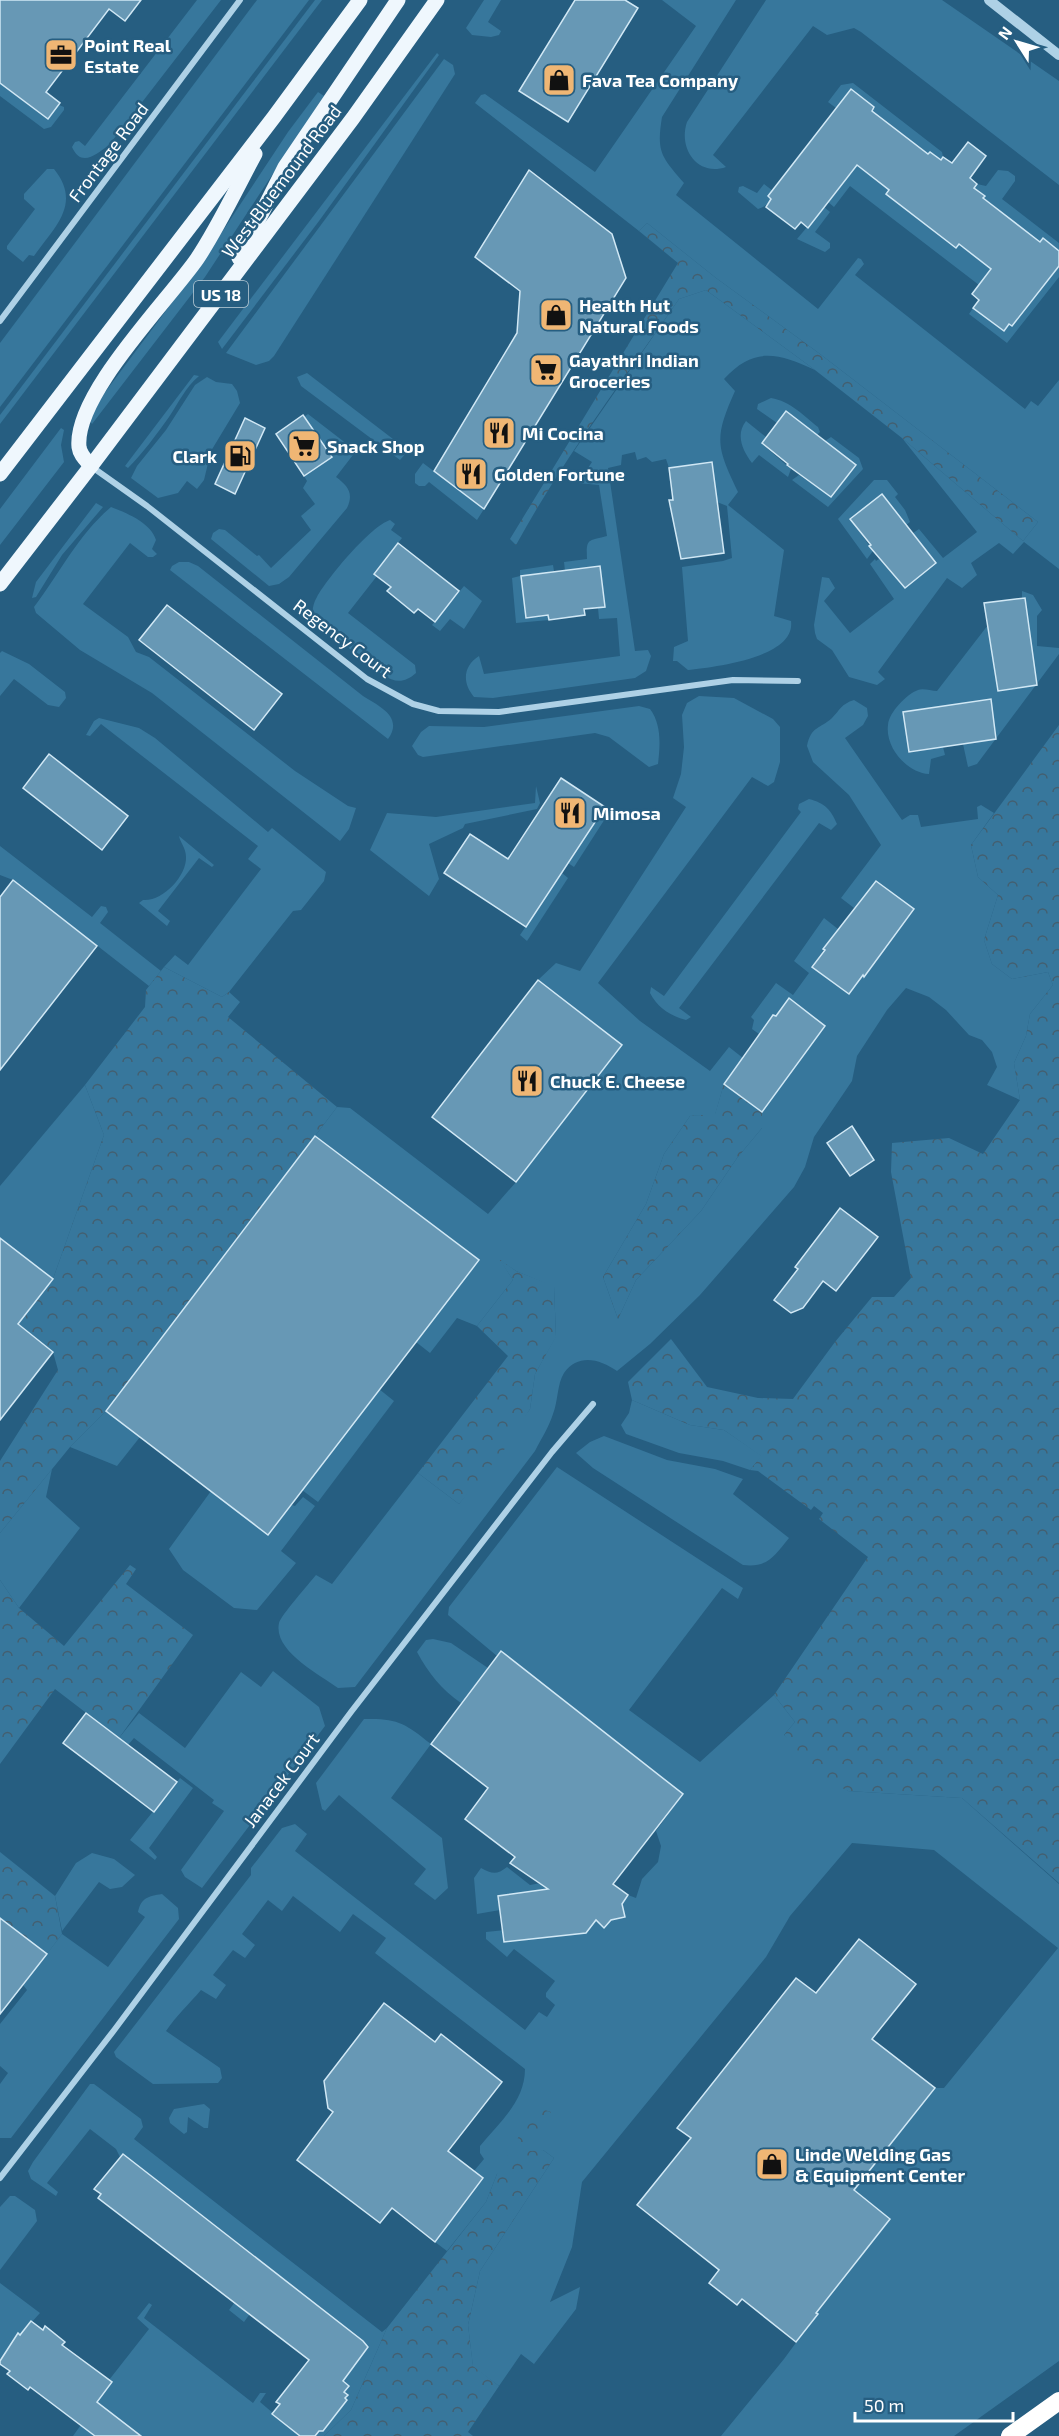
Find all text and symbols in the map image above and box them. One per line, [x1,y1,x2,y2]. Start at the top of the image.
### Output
north arrow [987,12,1047,72]
text: N [994,22,1016,43]
place label: Point Real Estate [84,34,171,77]
office icon: Point Real Estate [43,37,79,73]
shop icon: Fava Tea Company [541,62,577,98]
place label: Fava Tea Company [582,69,739,91]
street label: Frontage Road [63,98,153,206]
street label: West Bluemound Road [216,100,346,262]
road number: US 18 [194,281,248,307]
place label: Health Hut Natural Foods [579,294,699,337]
shop icon: Health Hut Natural Foods [538,297,574,333]
place label: Gayathri Indian Groceries [569,349,699,392]
supermarket icon: Gayathri Indian Groceries [528,352,564,388]
restaurant icon: Mi Cocina [481,415,517,451]
place label: Mi Cocina [522,422,604,444]
supermarket icon: Snack Shop [286,428,322,464]
place label: Snack Shop [327,435,425,457]
fuel station icon: Clark [222,438,258,474]
place label: Clark [173,445,217,467]
restaurant icon: Golden Fortune [453,456,489,492]
place label: Golden Fortune [494,463,625,485]
street label: Regency Court [289,594,397,682]
restaurant icon: Mimosa [552,795,588,831]
place label: Mimosa [593,802,661,824]
restaurant icon: Chuck E. Cheese [509,1063,545,1099]
place label: Chuck E. Cheese [550,1070,685,1092]
street label: Janacek Court [238,1728,324,1832]
place label: Linde Welding Gas & Equipment Center [795,2143,965,2186]
shop icon: Linde Welding Gas & Equipment Center [754,2146,790,2182]
scale bar [855,2385,1012,2423]
text: 50 m [864,2394,904,2416]

